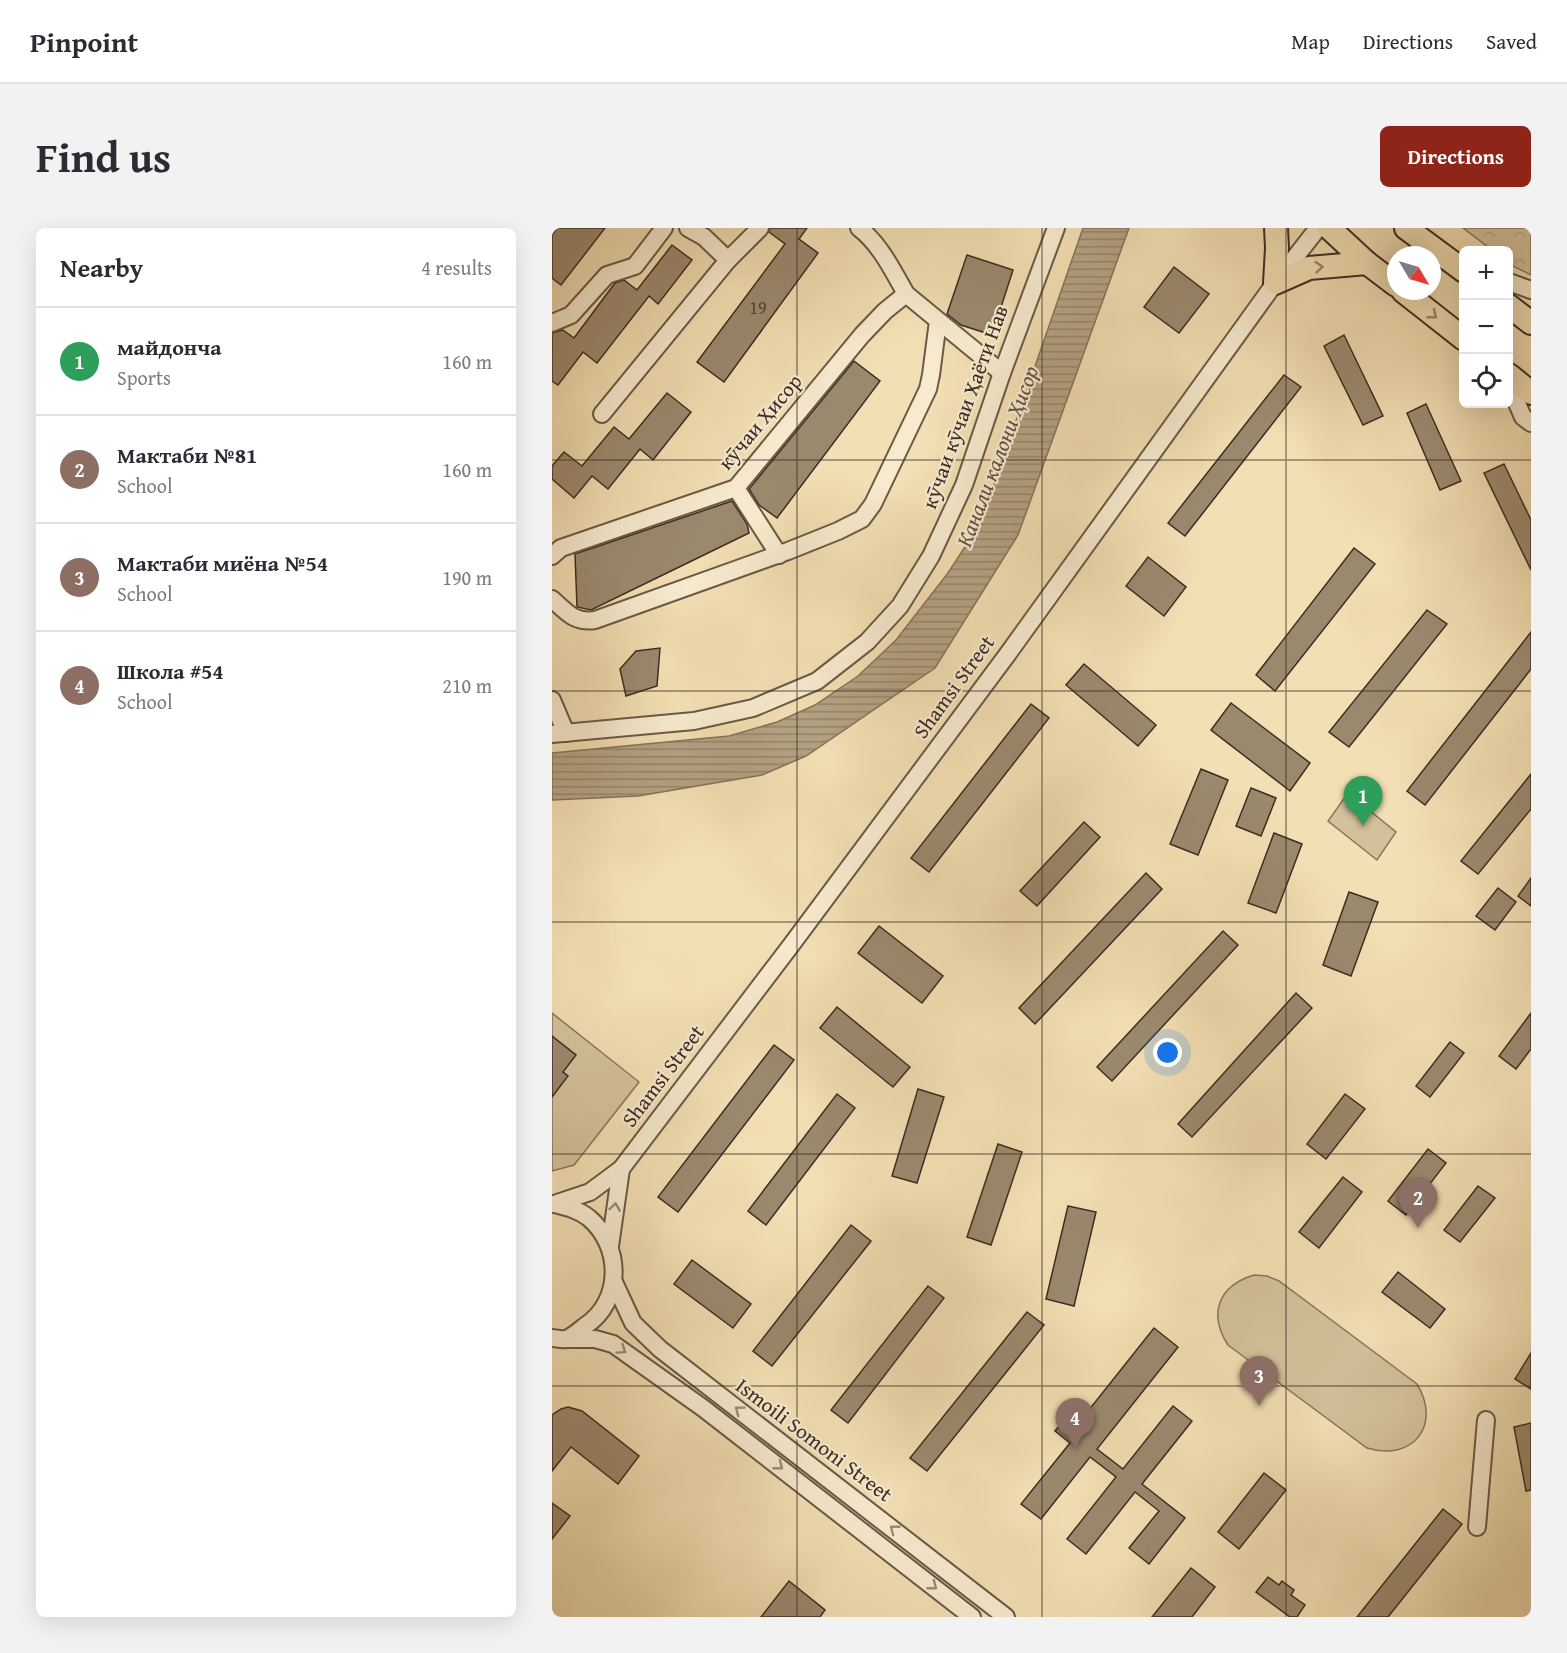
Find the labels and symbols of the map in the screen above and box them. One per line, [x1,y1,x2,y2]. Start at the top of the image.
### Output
north arrow [1387,246,1441,300]
one-way arrow [1315,261,1324,274]
house number: 19 [749,294,767,321]
street label: кӯчаи кӯчаи Ҳаёти Нав [913,301,1016,513]
one-way arrow [1427,308,1438,319]
water label: Канали калони Ҳисор [948,361,1046,551]
street label: кӯчаи Ҳисор [710,367,809,476]
street label: Shamsi Street [905,628,1002,745]
pin: 1 [1344,776,1382,826]
street label: Shamsi Street [614,1018,712,1133]
your location [1153,1038,1182,1067]
pin: 2 [1398,1178,1438,1228]
one-way arrow [608,1203,621,1213]
one-way arrow [616,1343,627,1354]
pin: 3 [1240,1356,1278,1406]
street label: Ismoili Somoni Street [729,1370,900,1509]
pin: 4 [1056,1398,1094,1448]
one-way arrow [735,1407,746,1418]
one-way arrow [772,1459,783,1470]
one-way arrow [890,1526,901,1537]
one-way arrow [926,1579,937,1590]

